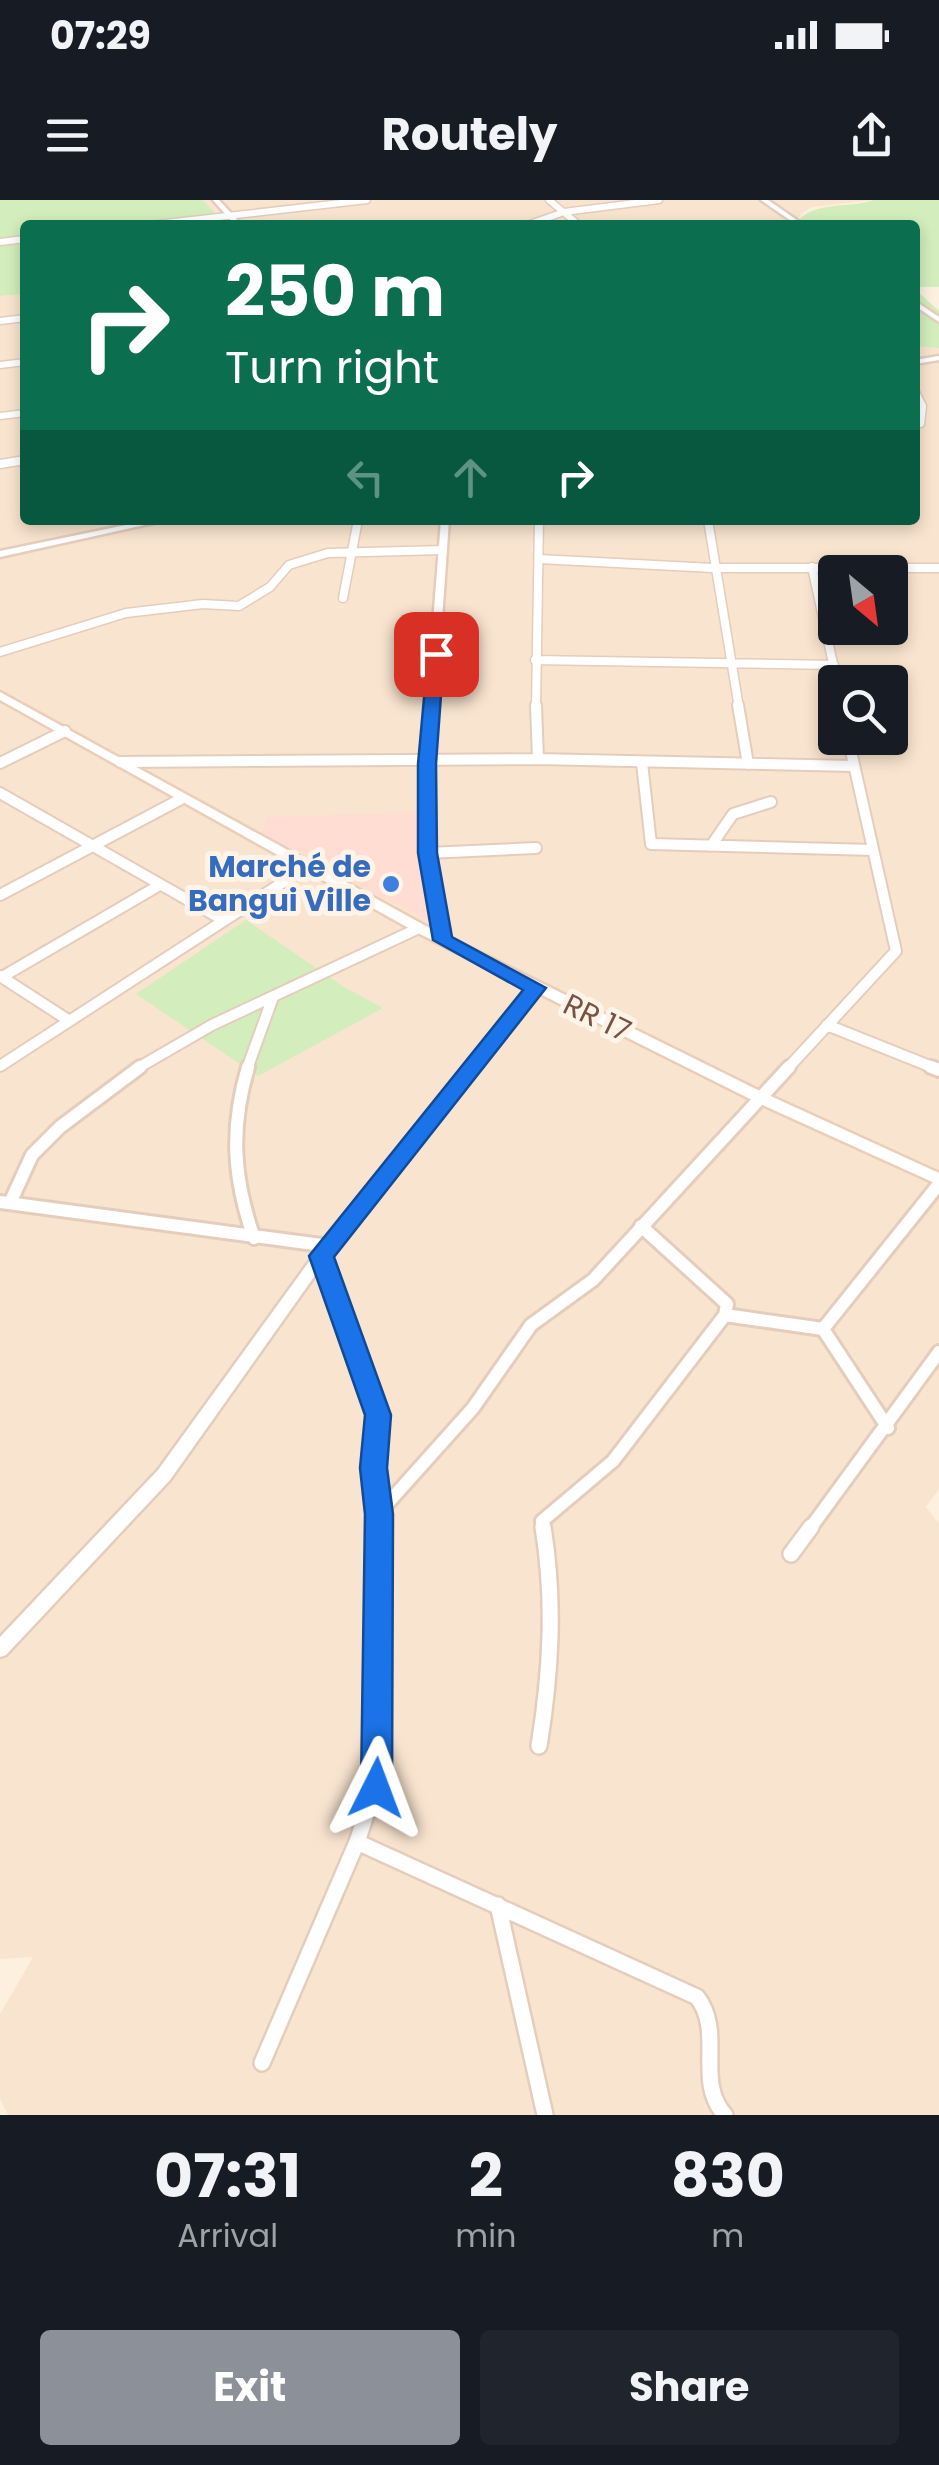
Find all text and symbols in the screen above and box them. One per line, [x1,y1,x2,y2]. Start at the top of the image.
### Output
text: 07:29 [50,9,151,62]
text: Routely [381,103,558,166]
icon: menu [40,108,95,163]
icon: share [844,108,899,163]
text: 250 m [225,242,445,341]
icon: right [60,260,190,390]
text: Turn right [225,336,439,399]
icon: left [338,450,393,505]
icon: ahead [443,450,498,505]
icon: right [548,450,603,505]
north arrow [818,555,908,645]
map controls [818,555,908,755]
pin [394,612,479,697]
icon: arrive [409,627,464,682]
button: search [818,665,908,755]
place label: Marché de Bangui Ville [188,845,371,922]
marker: Marché de Bangui Ville [380,873,402,895]
street label: RR 17 [556,983,638,1052]
position arrow [324,1736,428,1840]
text: 07:31 [154,2134,301,2218]
text: 2 [469,2134,503,2218]
text: 830 [671,2134,785,2218]
text: Arrival [177,2213,278,2258]
text: min [455,2213,517,2258]
text: m [711,2213,744,2258]
button: Exit [40,2330,460,2445]
button: Share [480,2330,899,2445]

